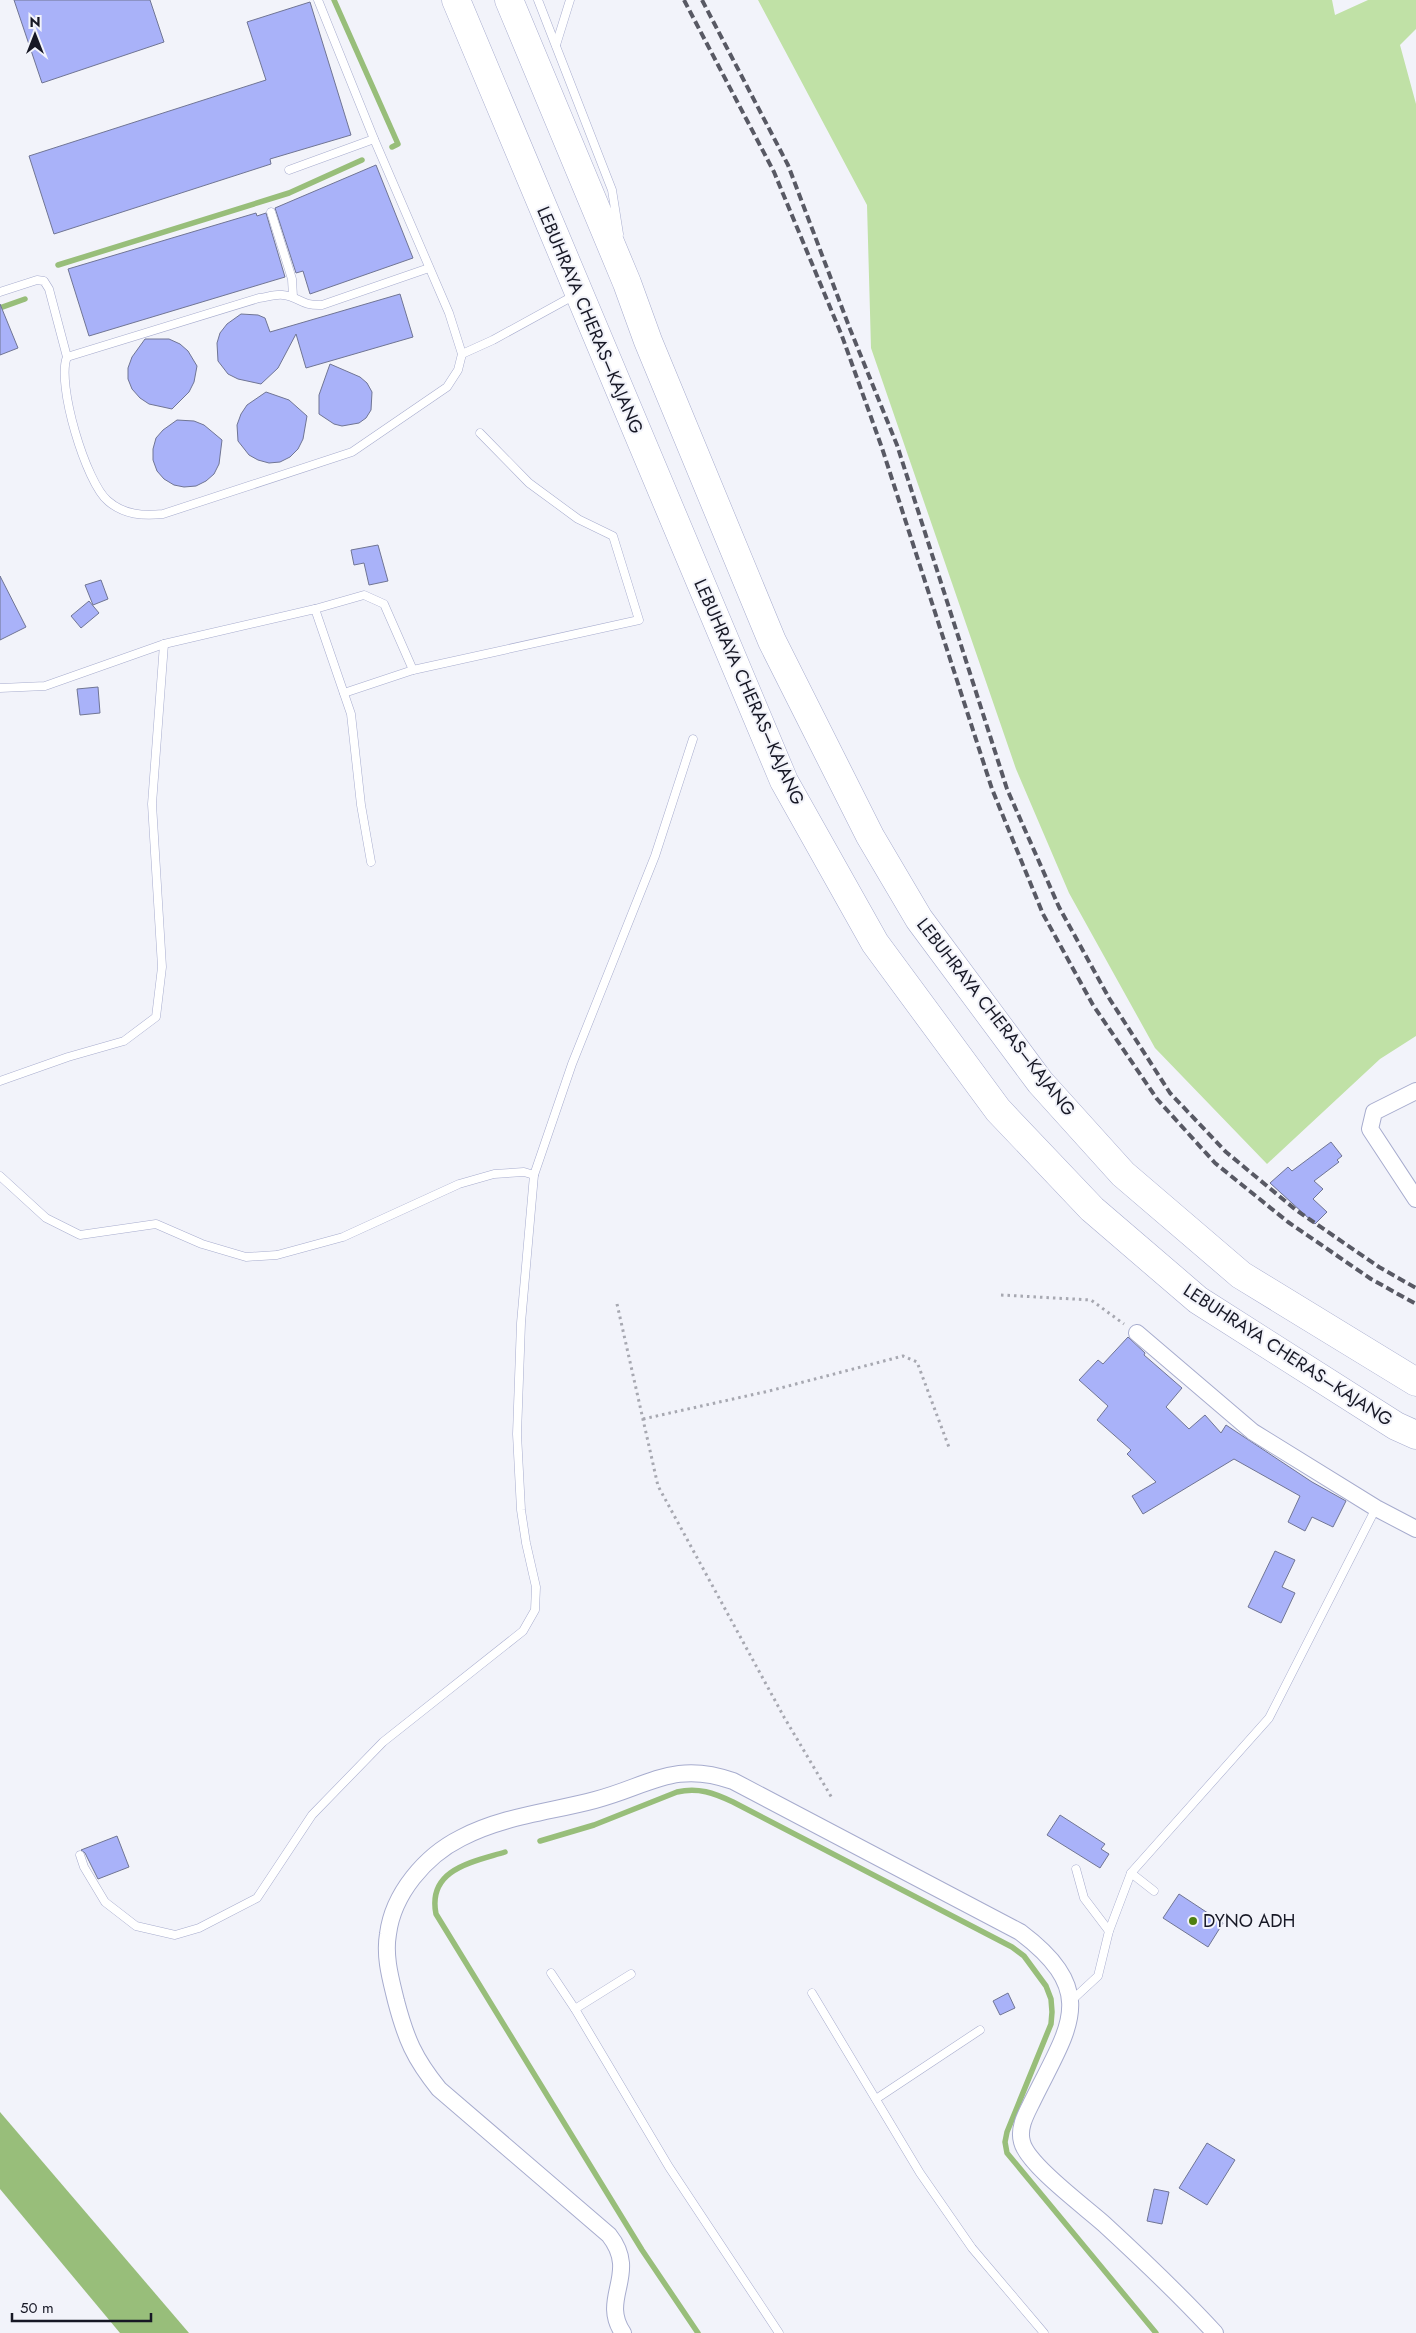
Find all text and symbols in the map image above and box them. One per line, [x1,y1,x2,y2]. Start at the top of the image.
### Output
north arrow [10,10,60,60]
text: N [29,12,41,32]
street label: LEBUHRAYA CHERAS–KAJANG [530,202,650,438]
street label: LEBUHRAYA CHERAS–KAJANG [687,575,811,809]
street label: LEBUHRAYA CHERAS–KAJANG [910,913,1082,1122]
street label: LEBUHRAYA CHERAS–KAJANG [1178,1277,1398,1433]
place label: DYNO ADH [1203,1908,1295,1934]
marker: DYNO ADH [1187,1915,1199,1927]
scale bar [12,2290,151,2322]
text: 50 m [20,2297,54,2319]

